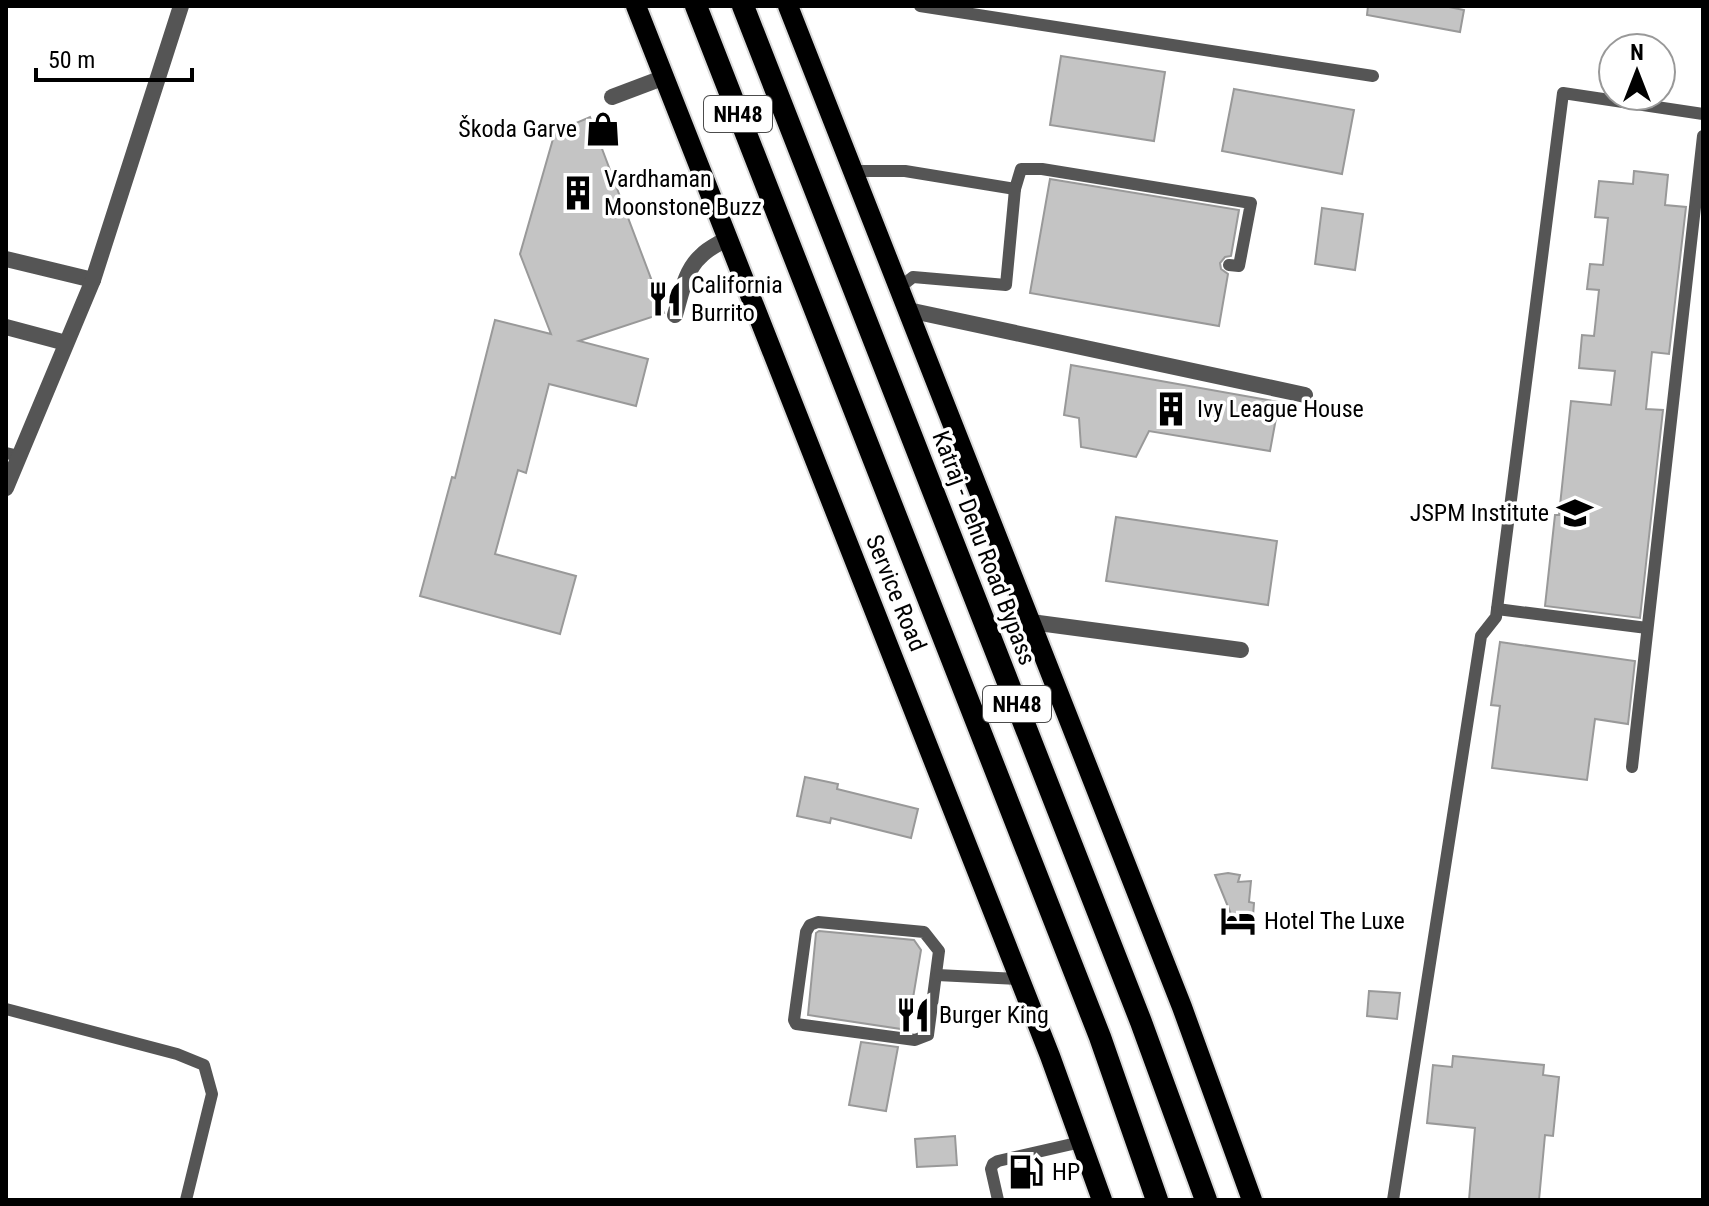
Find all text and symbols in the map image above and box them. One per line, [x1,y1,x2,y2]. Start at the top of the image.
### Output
scale bar [36,32,192,82]
north arrow [1597,32,1677,112]
text: N [1630,40,1644,65]
text: 50 m [48,46,95,74]
road number: NH48 [704,96,772,132]
shop icon: Škoda Garve [584,110,622,148]
place label: Škoda Garve [458,115,577,143]
place label: Vardhaman Moonstone Buzz [604,165,762,221]
building icon: Vardhaman Moonstone Buzz [559,174,597,212]
place label: California Burrito [691,271,783,327]
restaurant icon: California Burrito [646,280,684,318]
building icon: Ivy League House [1152,390,1190,428]
place label: Ivy League House [1197,395,1364,423]
street label: Katraj - Dehu Road Bypass [926,427,1042,669]
school or university icon: JSPM Institute [1556,494,1594,532]
place label: JSPM Institute [1410,499,1549,527]
street label: Service Road [860,531,932,655]
road number: NH48 [983,686,1051,722]
hotel icon: Hotel The Luxe [1219,902,1257,940]
place label: Hotel The Luxe [1264,907,1405,935]
restaurant icon: Burger King [894,996,932,1034]
place label: Burger King [939,1001,1049,1029]
fuel station icon: HP [1007,1153,1045,1191]
place label: HP [1052,1158,1080,1186]

